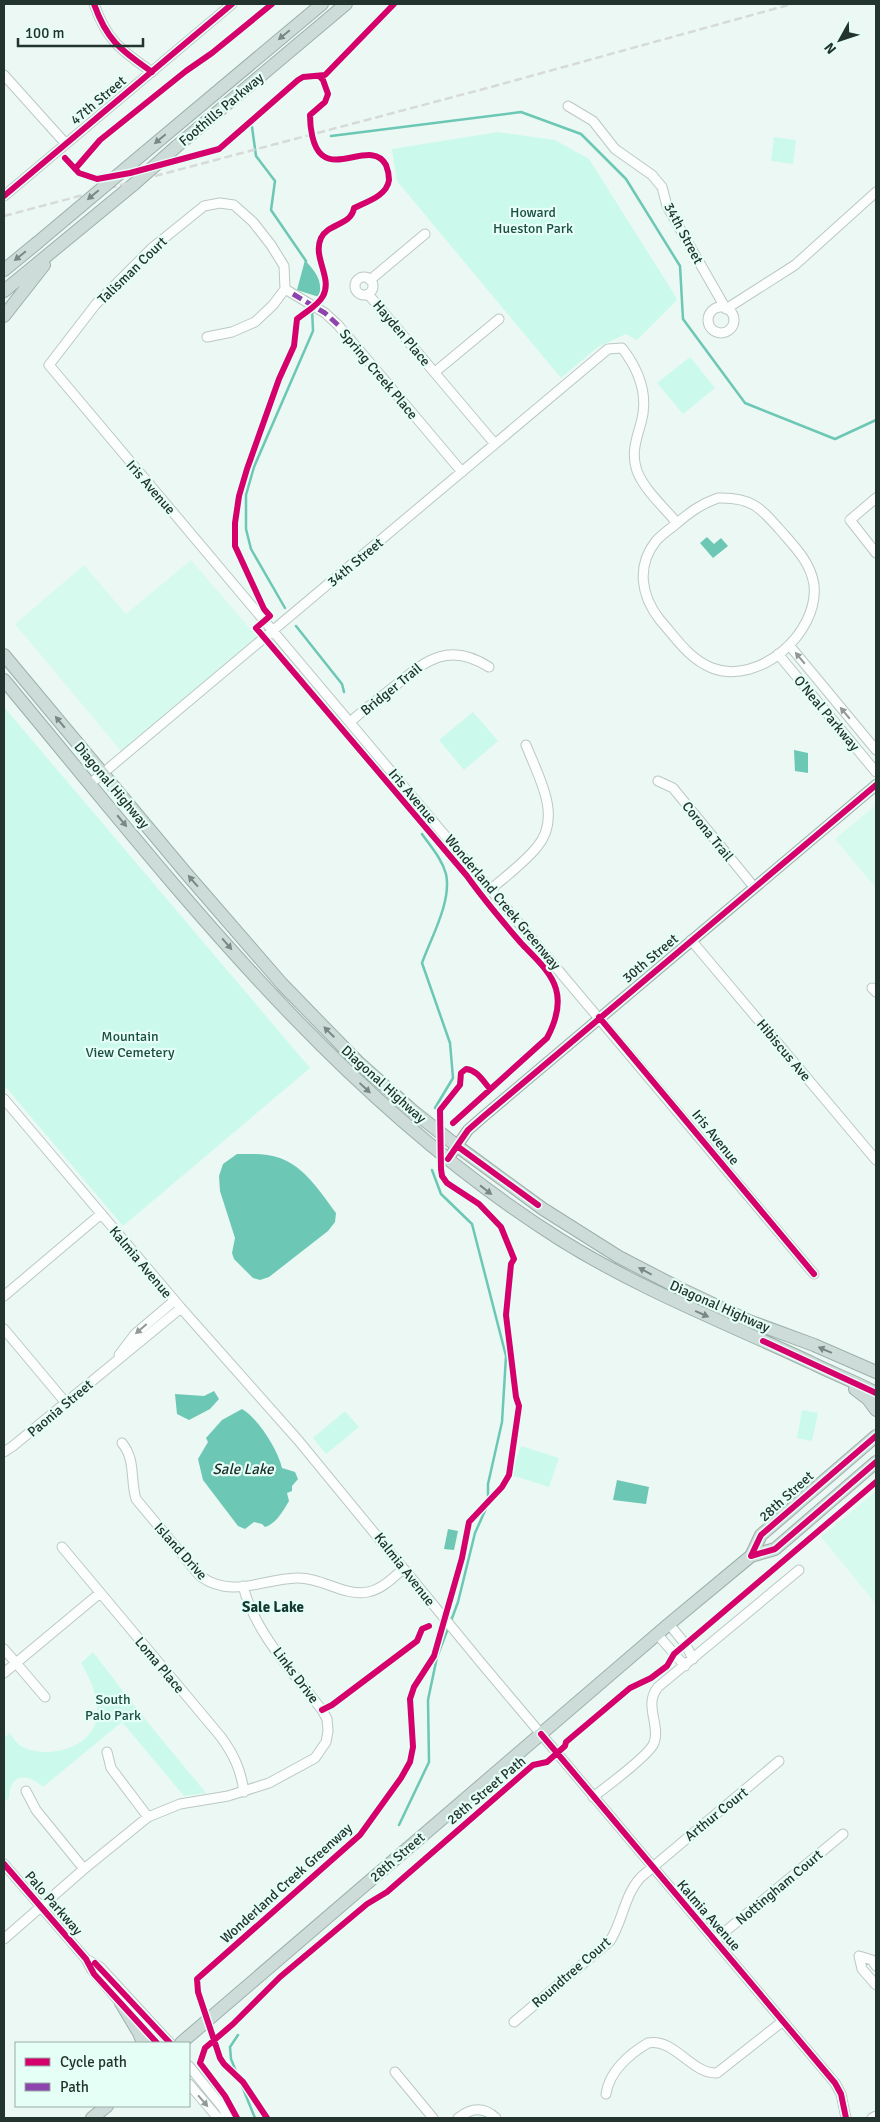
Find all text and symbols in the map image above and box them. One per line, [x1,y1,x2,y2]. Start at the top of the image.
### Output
scale bar [18,15,142,47]
north arrow [815,15,865,65]
text: 100 m [25,24,65,42]
one-way arrow [278,30,291,41]
text: N [821,39,840,57]
street label: Foothills Parkway [176,69,267,150]
street label: 47th Street [67,72,130,128]
one-way arrow [153,134,166,145]
one-way arrow [87,190,100,201]
street label: 34th Street [660,200,707,267]
park label: Howard Hueston Park [493,204,573,237]
street label: Talisman Court [94,233,171,308]
one-way arrow [14,251,27,262]
street label: Hayden Place [369,297,434,370]
street label: Spring Creek Place [336,326,421,423]
street label: Iris Avenue [122,457,179,518]
street label: 34th Street [324,534,387,590]
one-way arrow [795,652,806,665]
street label: Bridger Trail [357,660,425,719]
street label: O'Neal Parkway [790,672,863,755]
one-way arrow [840,706,851,719]
one-way arrow [55,716,66,729]
street label: Diagonal Highway [70,738,153,832]
street label: Iris Avenue [385,765,440,827]
street label: Corona Trail [678,798,737,865]
one-way arrow [116,814,127,827]
street label: Wonderland Creek Greenway [441,831,565,974]
one-way arrow [187,875,198,888]
street label: 30th Street [619,930,682,986]
one-way arrow [222,938,233,951]
street label: Hibiscus Ave [753,1016,814,1085]
one-way arrow [323,1027,335,1039]
park label: Mountain View Cemetery [85,1028,175,1061]
street label: Diagonal Highway [338,1042,430,1127]
one-way arrow [359,1082,371,1094]
street label: Iris Avenue [688,1106,743,1168]
one-way arrow [479,1184,492,1195]
street label: Kalmia Avenue [106,1223,176,1302]
one-way arrow [638,1266,651,1275]
street label: Diagonal Highway [667,1277,773,1336]
one-way arrow [695,1310,709,1318]
one-way arrow [135,1323,148,1334]
one-way arrow [818,1345,832,1353]
street label: Paonia Street [24,1376,97,1441]
water label: Sale Lake [212,1460,275,1478]
street label: 28th Street [756,1468,817,1525]
street label: Island Drive [151,1519,211,1583]
street label: Kalmia Avenue [371,1529,439,1609]
district label: Sale Lake [242,1598,304,1616]
street label: Loma Place [131,1634,188,1697]
street label: Links Drive [269,1644,322,1707]
park label: South Palo Park [85,1691,141,1724]
street label: 28th Street Path [444,1753,529,1828]
street label: Arthur Court [681,1784,751,1845]
street label: Wonderland Creek Greenway [217,1819,356,1947]
street label: 28th Street [366,1829,428,1886]
street label: Nottingham Court [732,1846,826,1929]
street label: Palo Parkway [21,1868,86,1939]
street label: Kalmia Avenue [673,1876,744,1954]
street label: Roundtree Court [528,1934,614,2011]
legend [15,2042,190,2107]
text: Cycle path [60,2053,127,2071]
text: Path [60,2078,89,2096]
one-way arrow [198,2095,209,2108]

